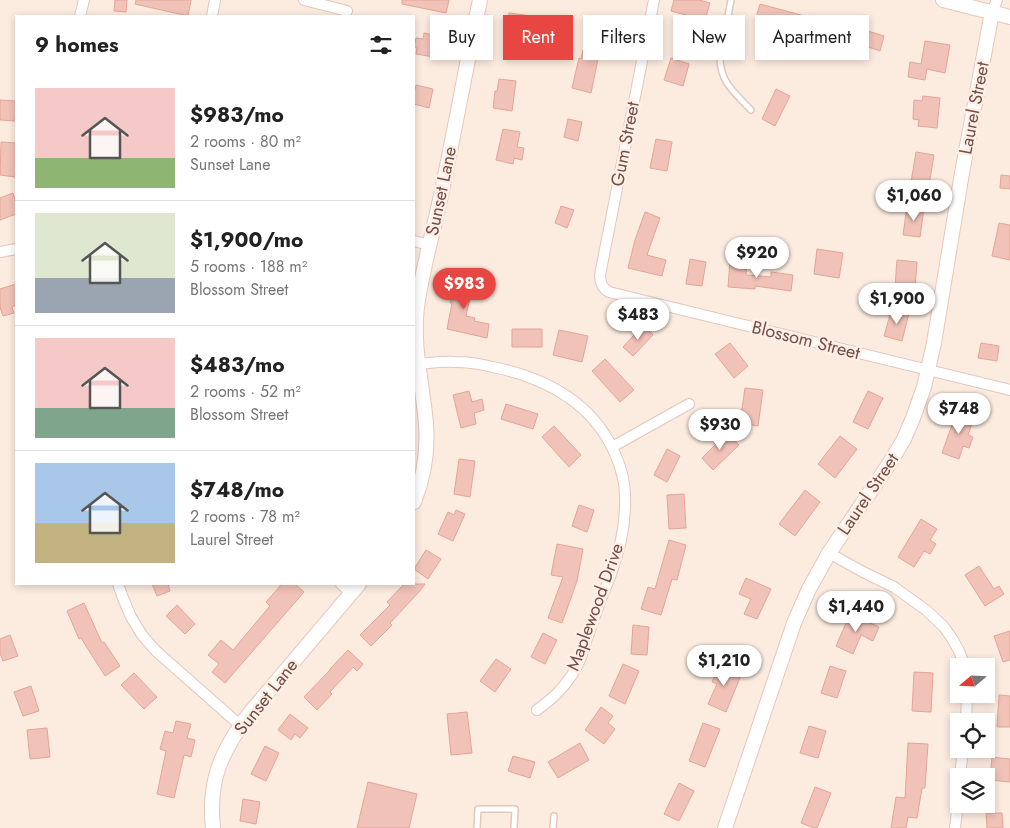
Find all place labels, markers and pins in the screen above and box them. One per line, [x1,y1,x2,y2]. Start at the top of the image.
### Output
pin: $1,060 [873,180,955,222]
pin: $920 [727,236,787,279]
pin: $983 [434,268,494,310]
pin: $1,900 [856,282,938,325]
pin: $483 [608,298,668,341]
pin: $748 [929,392,989,435]
pin: $930 [690,408,750,451]
pin: $1,440 [815,590,897,633]
pin: $1,210 [683,644,765,687]

